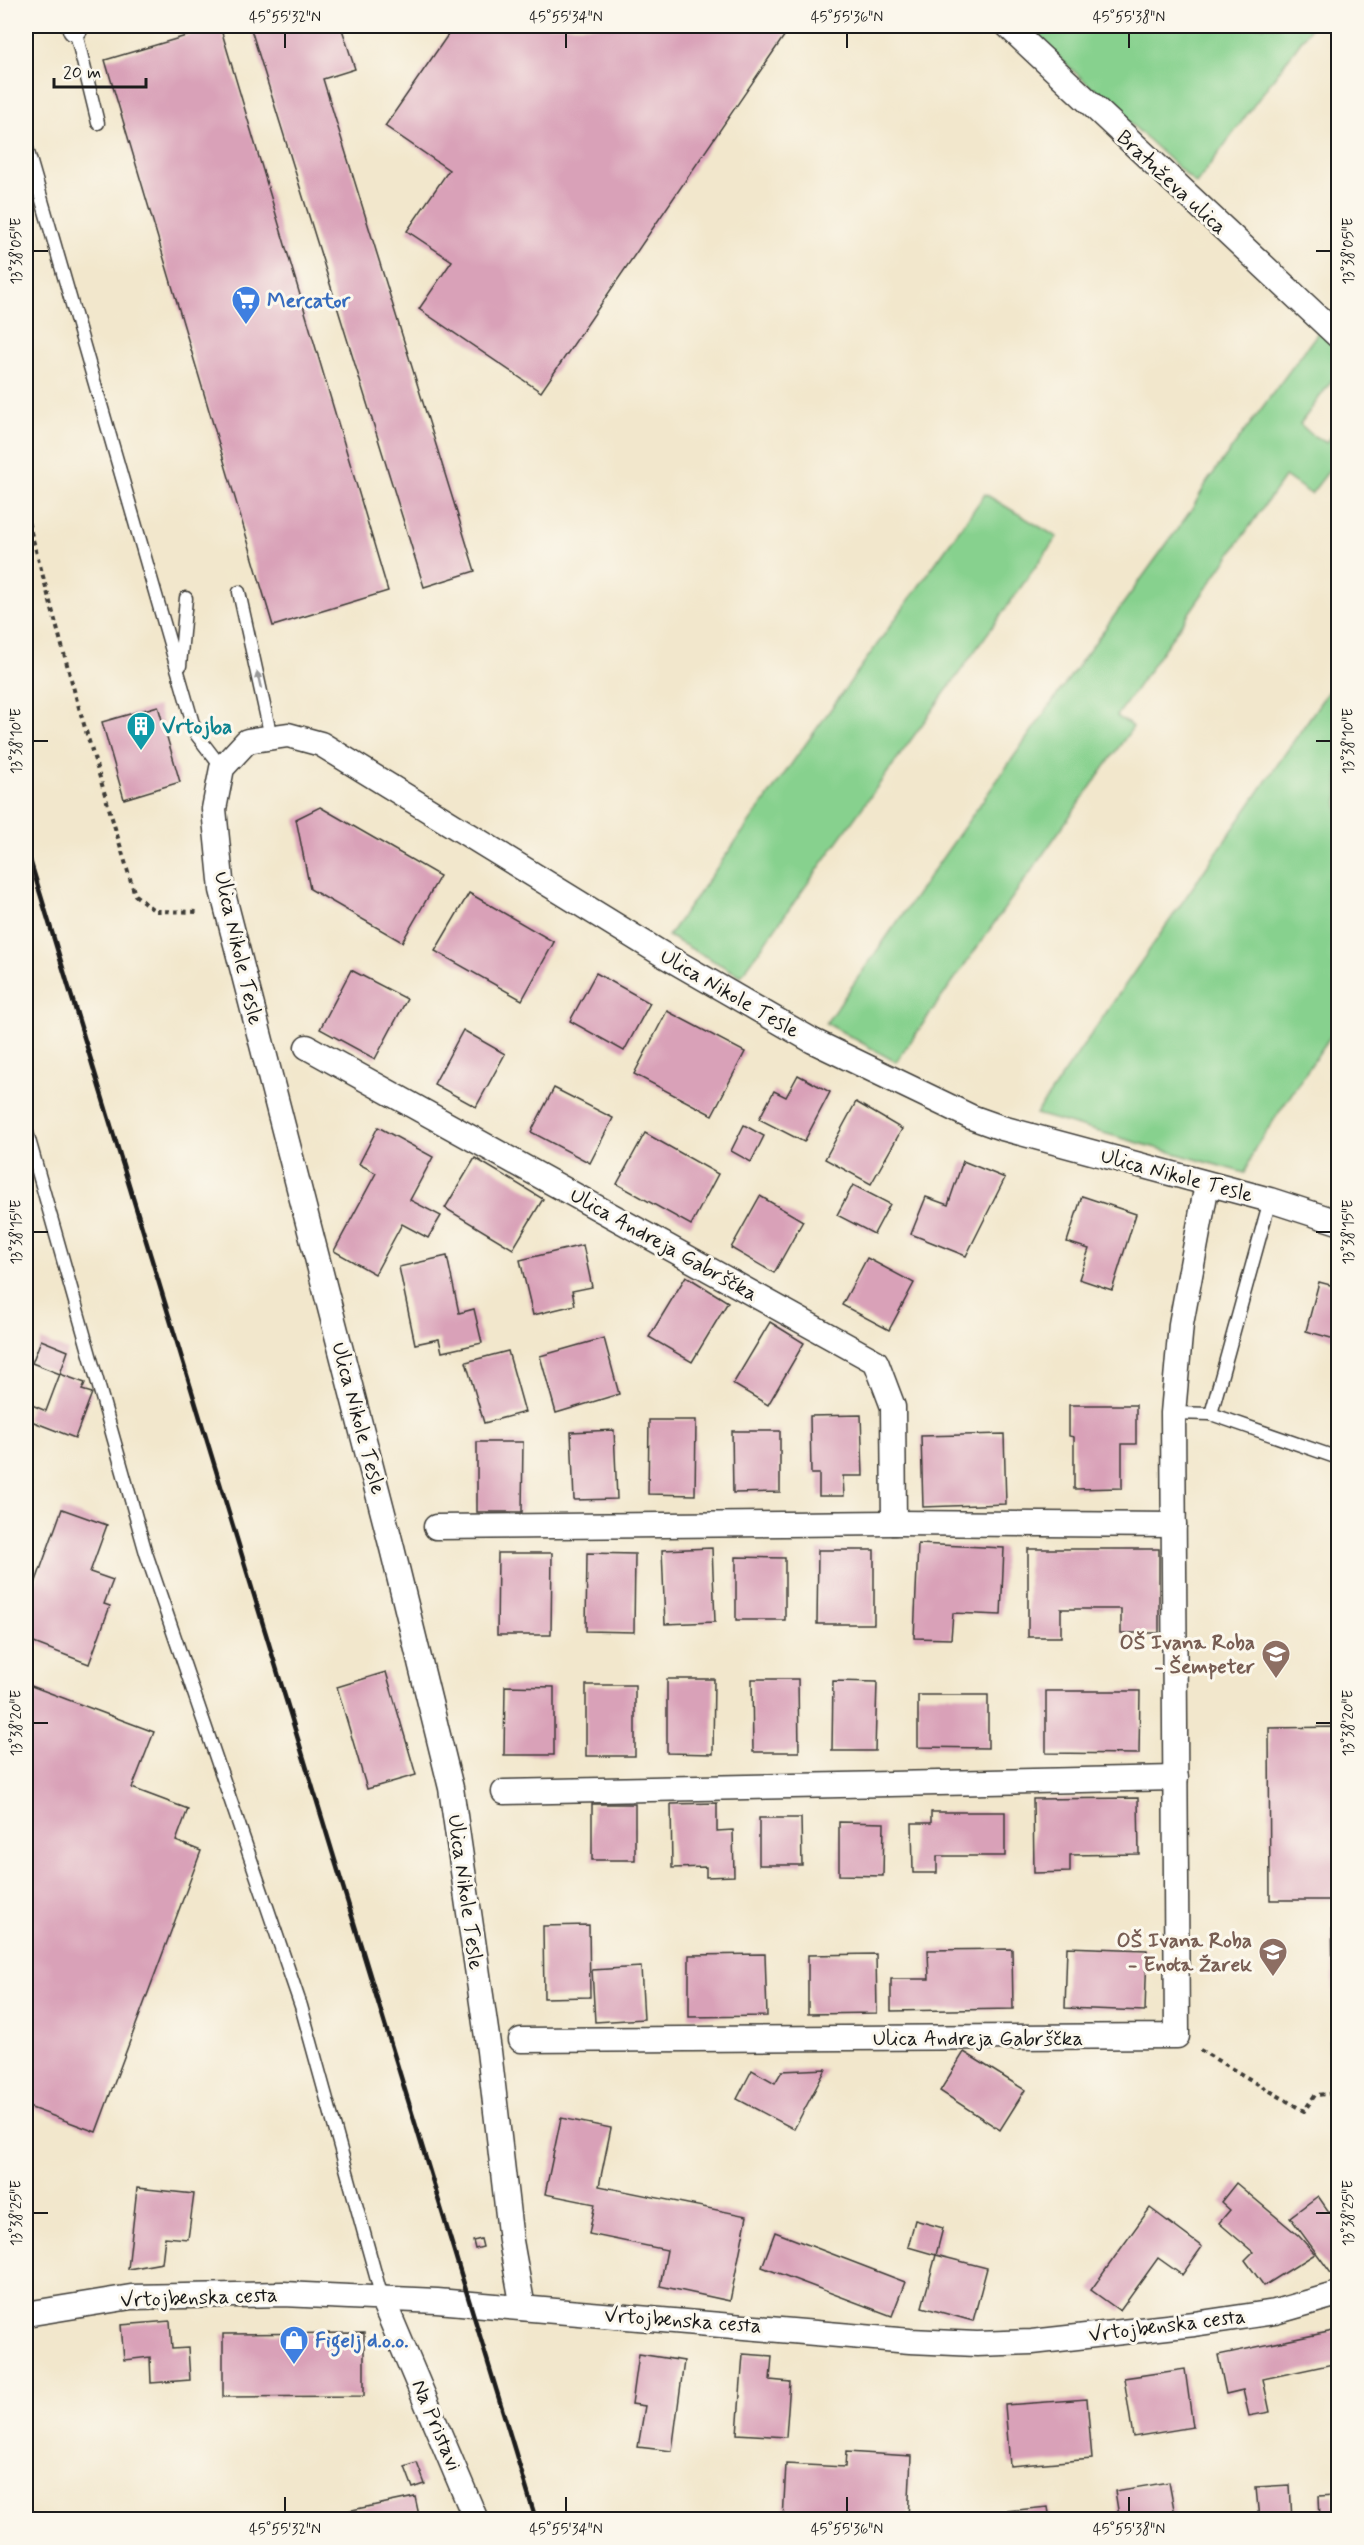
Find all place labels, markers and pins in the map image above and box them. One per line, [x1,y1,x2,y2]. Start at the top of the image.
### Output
supermarket icon: Mercator [230,284,262,326]
place label: Mercator [267,287,352,315]
building icon: Vrtojba [125,710,157,752]
place label: Vrtojba [162,713,232,741]
place label: OŠ Ivana Roba - Šempeter [1120,1629,1255,1681]
school or university icon: OŠ Ivana Roba - Šempeter [1260,1638,1292,1680]
place label: OŠ Ivana Roba - Enota Žarek [1117,1927,1252,1979]
school or university icon: OŠ Ivana Roba - Enota Žarek [1257,1936,1289,1978]
shop icon: Figelj d.o.o. [278,2324,310,2366]
place label: Figelj d.o.o. [315,2327,409,2357]

